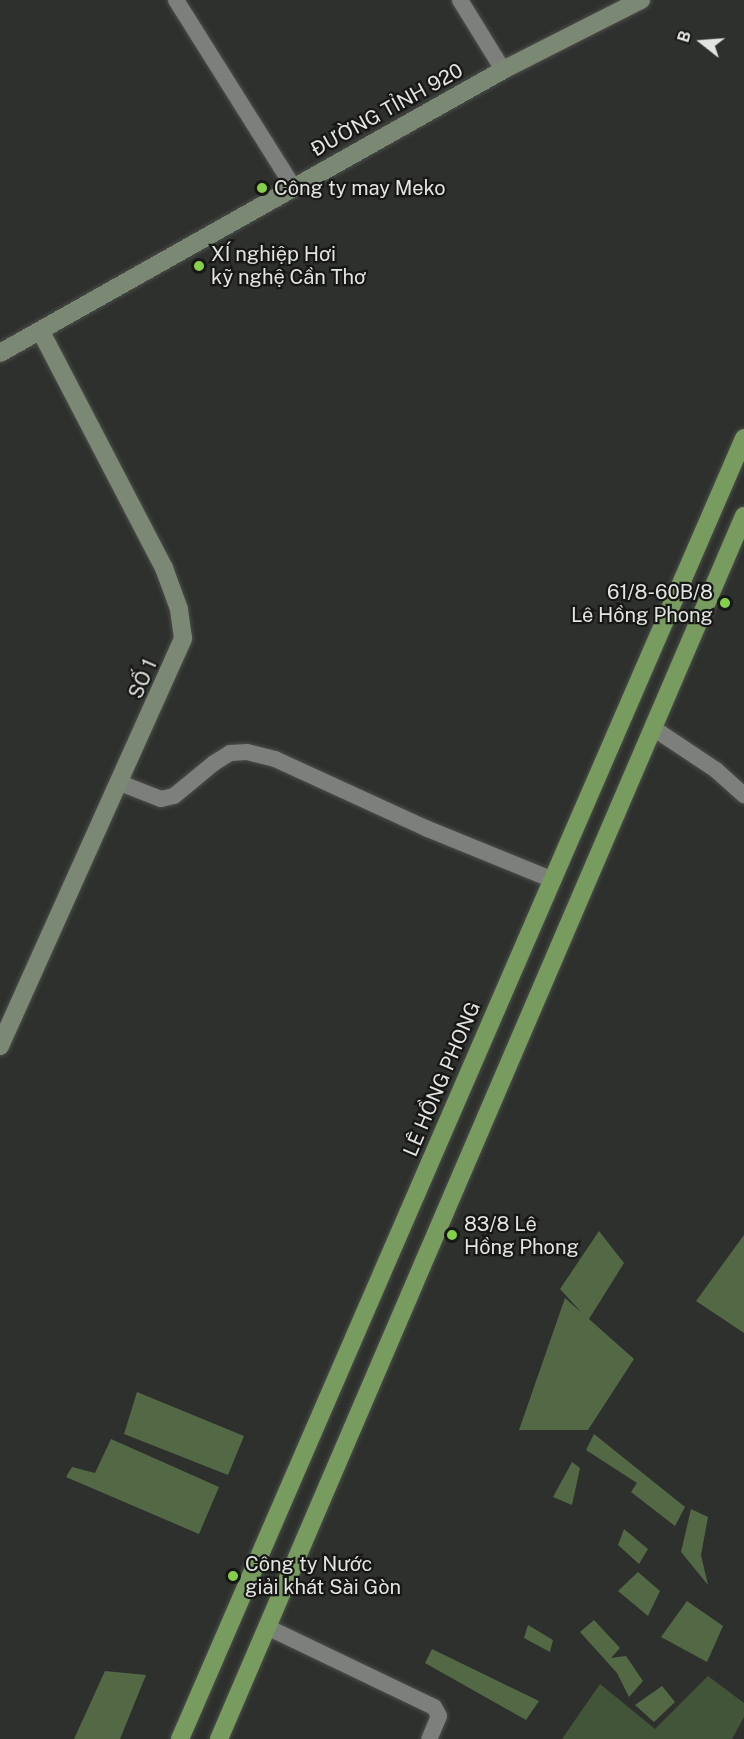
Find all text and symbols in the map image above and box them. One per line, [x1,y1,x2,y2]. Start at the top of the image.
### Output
north arrow [672,12,732,72]
text: B [674,29,695,45]
street label: ĐƯỜNG TỈNH 920 [307,58,467,162]
place label: Công ty may Meko [274,176,446,200]
marker: Công ty may Meko [255,181,269,195]
place label: XÍ nghiệp Hơi kỹ nghệ Cần Thơ [211,243,366,290]
marker: XÍ nghiệp Hơi kỹ nghệ Cần Thơ [192,259,206,273]
place label: 61/8-60B/8 Lê Hồng Phong [571,580,713,627]
marker: 61/8-60B/8 Lê Hồng Phong [718,596,732,610]
street label: SỐ 1 [124,655,162,703]
street label: LÊ HỒNG PHONG [399,998,485,1160]
place label: 83/8 Lê Hồng Phong [464,1212,579,1259]
marker: 83/8 Lê Hồng Phong [445,1228,459,1242]
place label: Công ty Nước giải khát Sài Gòn [245,1552,401,1599]
marker: Công ty Nước giải khát Sài Gòn [226,1569,240,1583]

